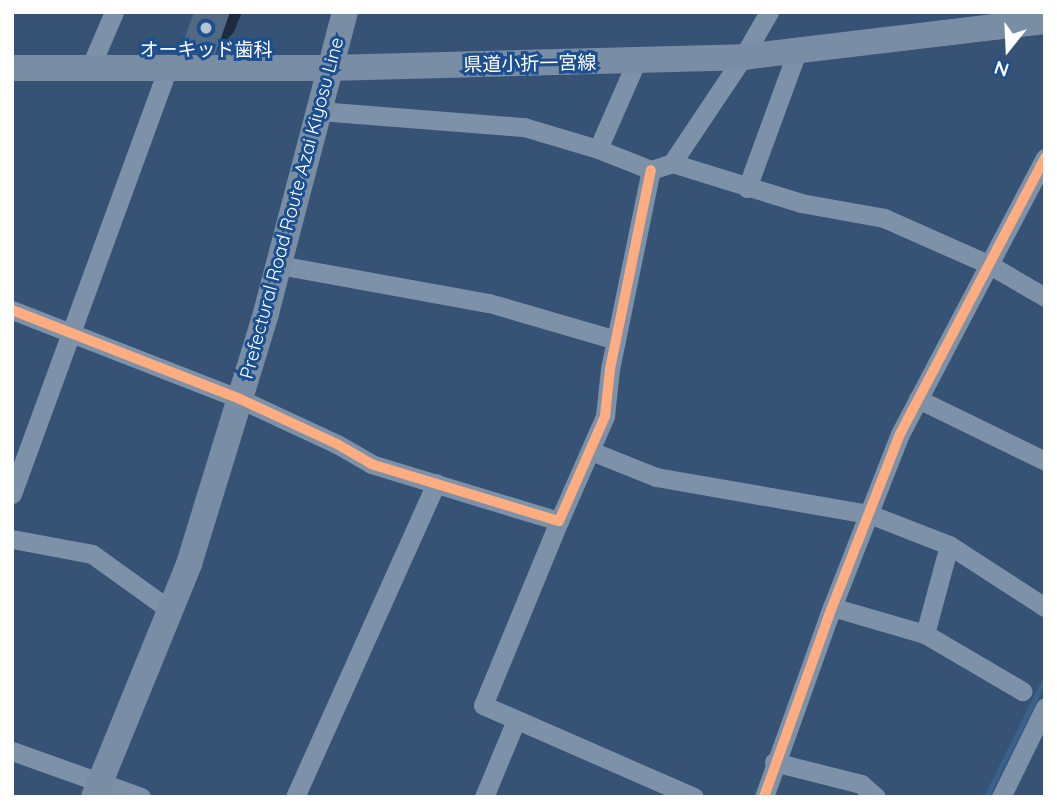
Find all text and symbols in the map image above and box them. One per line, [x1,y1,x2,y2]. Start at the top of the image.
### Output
north arrow [973,14,1043,84]
marker: オーキッド歯科 [198,20,214,36]
street label: Prefectural Road Route Azai Kiyosu Line [235,35,349,381]
place label: オーキッド歯科 [140,39,272,61]
street label: 県道小折一宮線 [463,51,597,77]
text: N [991,55,1012,83]

